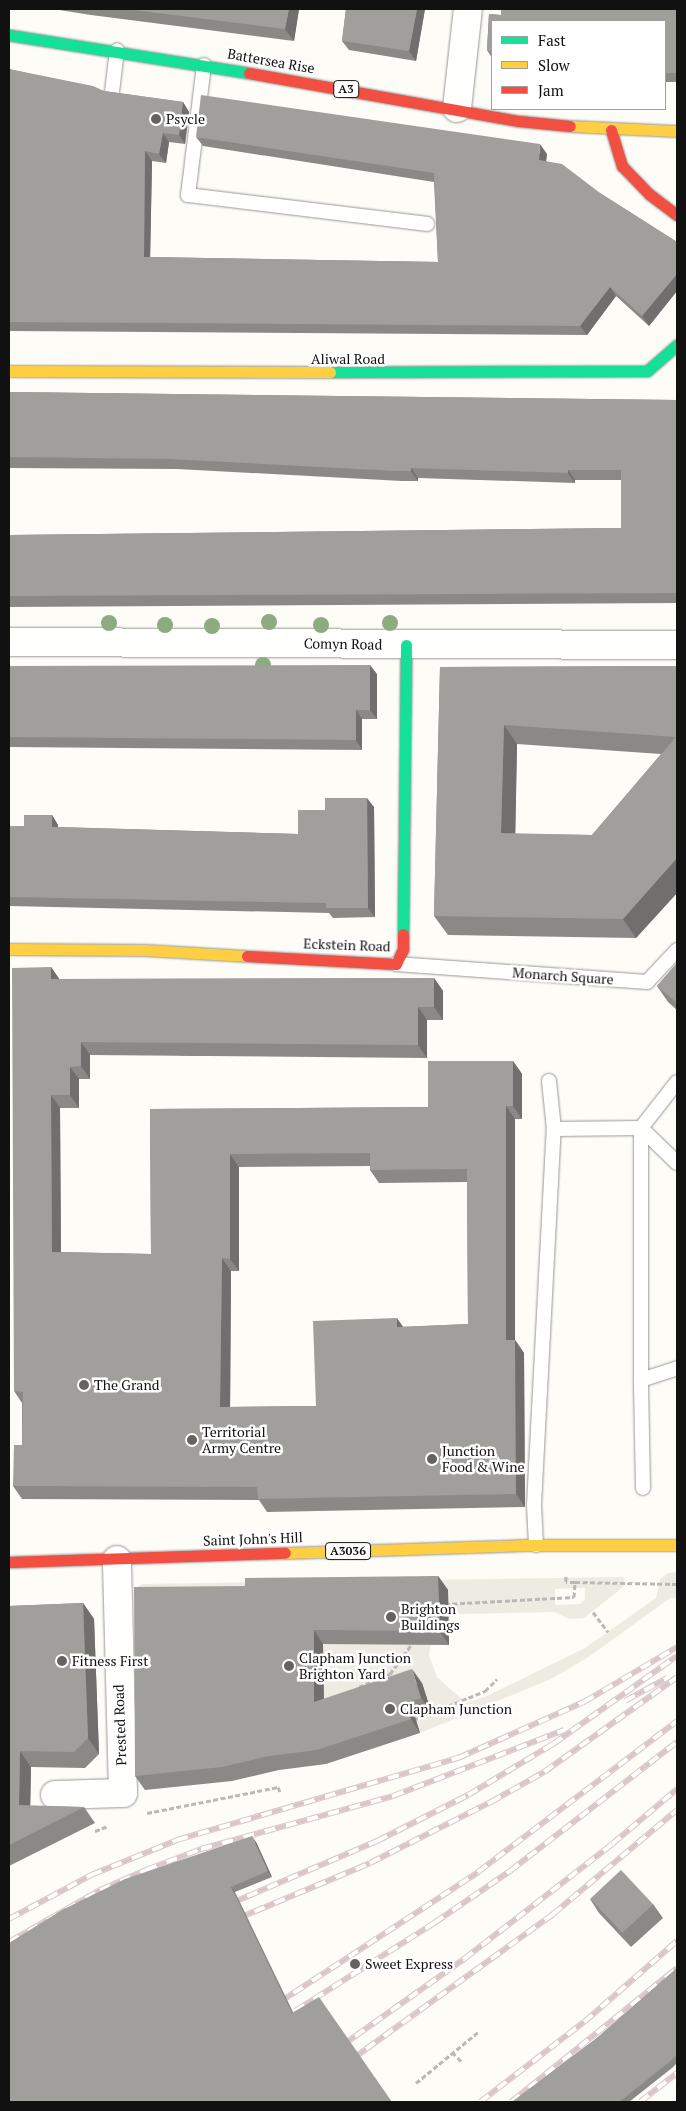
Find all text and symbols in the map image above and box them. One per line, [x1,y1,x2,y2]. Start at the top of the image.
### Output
legend [491,20,666,110]
text: Fast [538,30,566,50]
street label: Battersea Rise [226,45,316,77]
text: Slow [538,55,570,75]
road number: A3 [332,80,360,98]
text: Jam [538,80,564,100]
place label: Psycle [166,111,205,127]
marker: Psycle [150,113,162,125]
street label: Aliwal Road [311,351,385,367]
street label: Comyn Road [304,635,382,653]
street label: Eckstein Road [303,935,391,955]
street label: Monarch Square [512,964,614,988]
place label: The Grand [94,1377,159,1393]
marker: The Grand [78,1379,90,1391]
place label: Territorial Army Centre [202,1424,281,1456]
marker: Territorial Army Centre [186,1434,198,1446]
place label: Junction Food & Wine [442,1443,524,1475]
marker: Junction Food & Wine [426,1453,438,1465]
street label: Saint John's Hill [203,1529,303,1549]
road number: A3036 [324,1542,372,1560]
place label: Brighton Buildings [401,1601,460,1634]
marker: Brighton Buildings [385,1611,397,1623]
place label: Clapham Junction Brighton Yard [299,1650,411,1682]
place label: Fitness First [72,1653,148,1669]
marker: Fitness First [56,1655,68,1667]
marker: Clapham Junction Brighton Yard [283,1660,295,1672]
street label: Prested Road [110,1684,130,1766]
place label: Clapham Junction [400,1701,512,1717]
marker: Clapham Junction [384,1703,396,1715]
place label: Sweet Express [365,1956,453,1972]
marker: Sweet Express [349,1958,361,1970]

